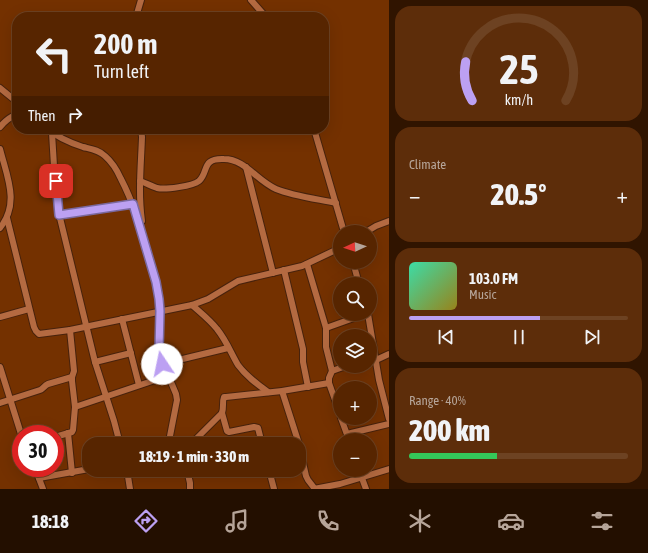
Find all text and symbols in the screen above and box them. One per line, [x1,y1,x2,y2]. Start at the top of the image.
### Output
icon: left [28,28,80,80]
text: 200 m [94,28,157,60]
text: 25 [499,45,538,93]
text: Turn left [94,61,149,82]
text: km/h [504,92,533,108]
icon: right [64,104,86,126]
text: Then [28,107,56,124]
text: Climate [409,157,446,172]
pin [39,164,73,198]
icon: arrive [45,170,67,192]
text: 20.5° [491,177,546,211]
text: − [409,182,420,208]
text: + [617,182,628,208]
north arrow [333,225,377,269]
map controls [333,225,377,477]
text: 103.0 FM [469,270,518,287]
button: search [333,277,377,321]
text: Music [469,287,496,302]
icon: previous [435,326,457,348]
icon: pause [508,326,530,348]
icon: next [581,326,603,348]
button: layers [333,329,377,373]
position arrow [141,343,183,385]
button: + [333,381,377,425]
text: Range · 40% [409,393,466,408]
text: 200 km [409,413,490,447]
speed limit sign: 30 [12,425,64,477]
button: − [333,433,377,477]
text: 18:19 · 1 min · 330 m [139,448,249,465]
icon: directions [132,507,160,535]
icon: music [223,507,251,535]
icon: phone [314,507,342,535]
icon: climate [406,507,434,535]
icon: car [497,507,525,535]
icon: filters [588,507,616,535]
text: 18:18 [32,511,69,532]

